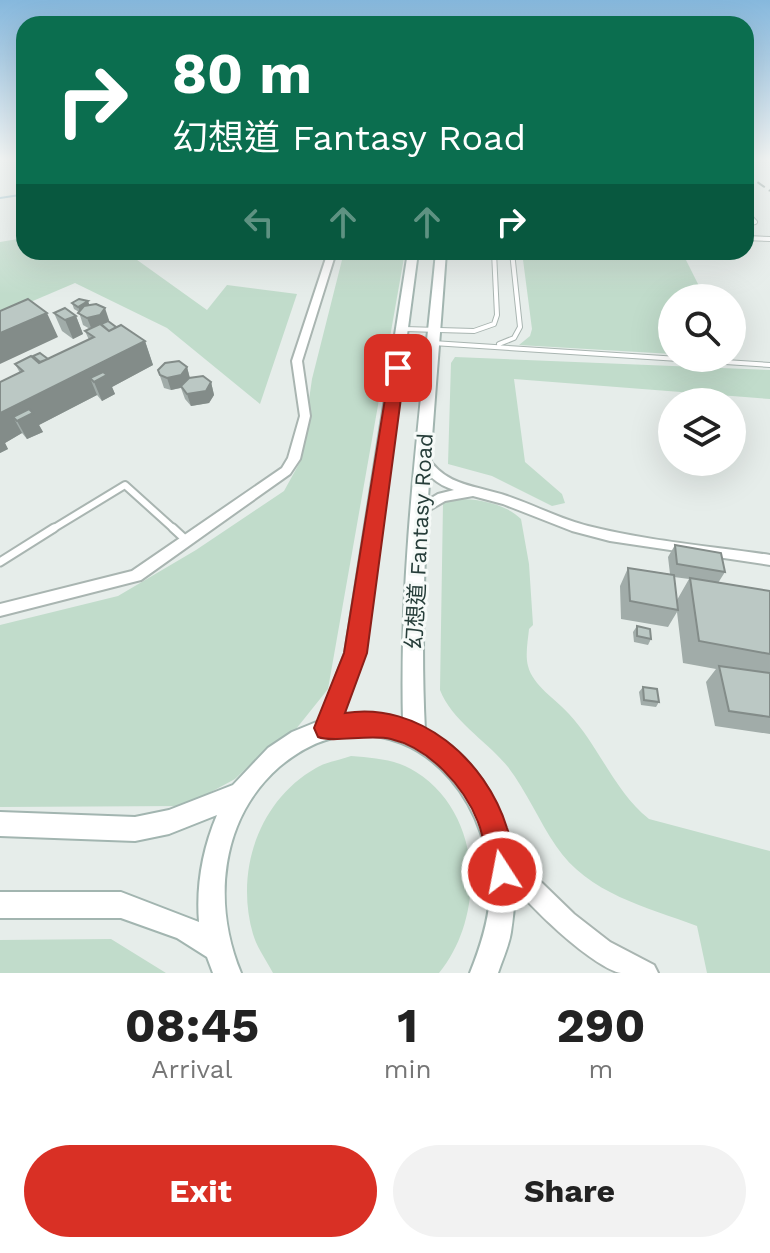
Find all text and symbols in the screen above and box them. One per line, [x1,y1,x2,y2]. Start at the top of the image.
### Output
text: 80 m [172,41,312,107]
icon: right [40,48,144,152]
text: 幻想道 Fantasy Road [172,117,526,159]
icon: left [237,200,281,244]
icon: ahead [321,200,365,244]
icon: ahead [405,200,449,244]
icon: right [489,200,533,244]
map controls [658,284,746,476]
button: search [658,284,746,372]
pin [364,334,432,402]
icon: arrive [376,346,420,390]
button: layers [658,388,746,476]
street label: 幻想道 Fantasy Road [401,432,438,650]
position arrow [460,830,544,914]
text: 08:45 [125,997,259,1054]
text: 1 [397,997,418,1054]
text: 290 [556,997,645,1054]
text: Arrival [151,1054,232,1084]
text: min [384,1054,432,1084]
text: m [588,1054,613,1084]
button: Exit [24,1145,377,1237]
button: Share [393,1145,746,1237]

